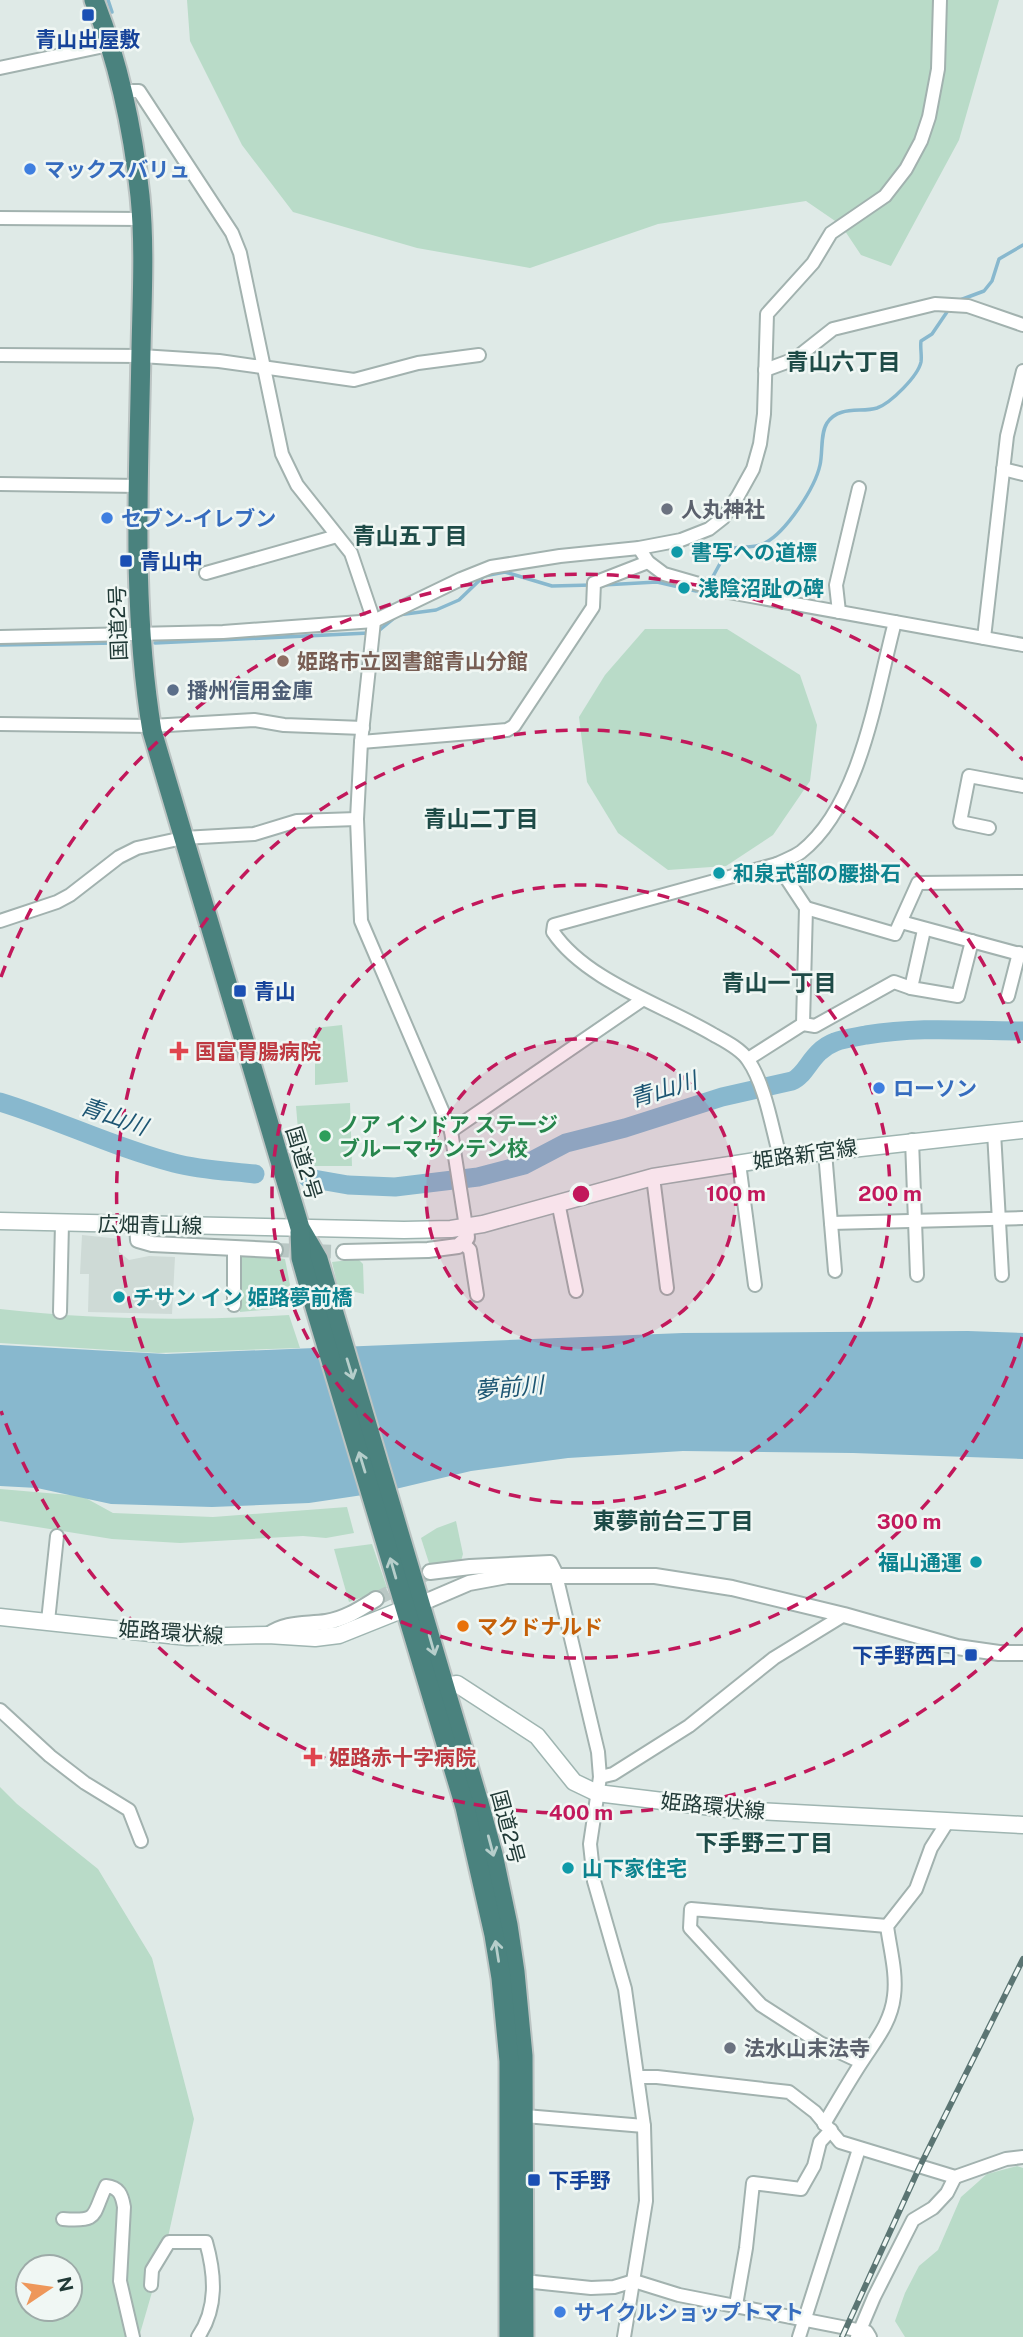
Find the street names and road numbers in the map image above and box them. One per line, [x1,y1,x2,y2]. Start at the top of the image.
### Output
street label: 国道2号 [104,585,132,661]
street label: 国道2号 [281,1123,327,1203]
street label: 姫路新宮線 [751,1134,859,1174]
street label: 広畑青山線 [97,1212,203,1238]
street label: 姫路環状線 [118,1616,224,1648]
street label: 国道2号 [486,1787,530,1867]
street label: 姫路環状線 [659,1788,767,1824]

